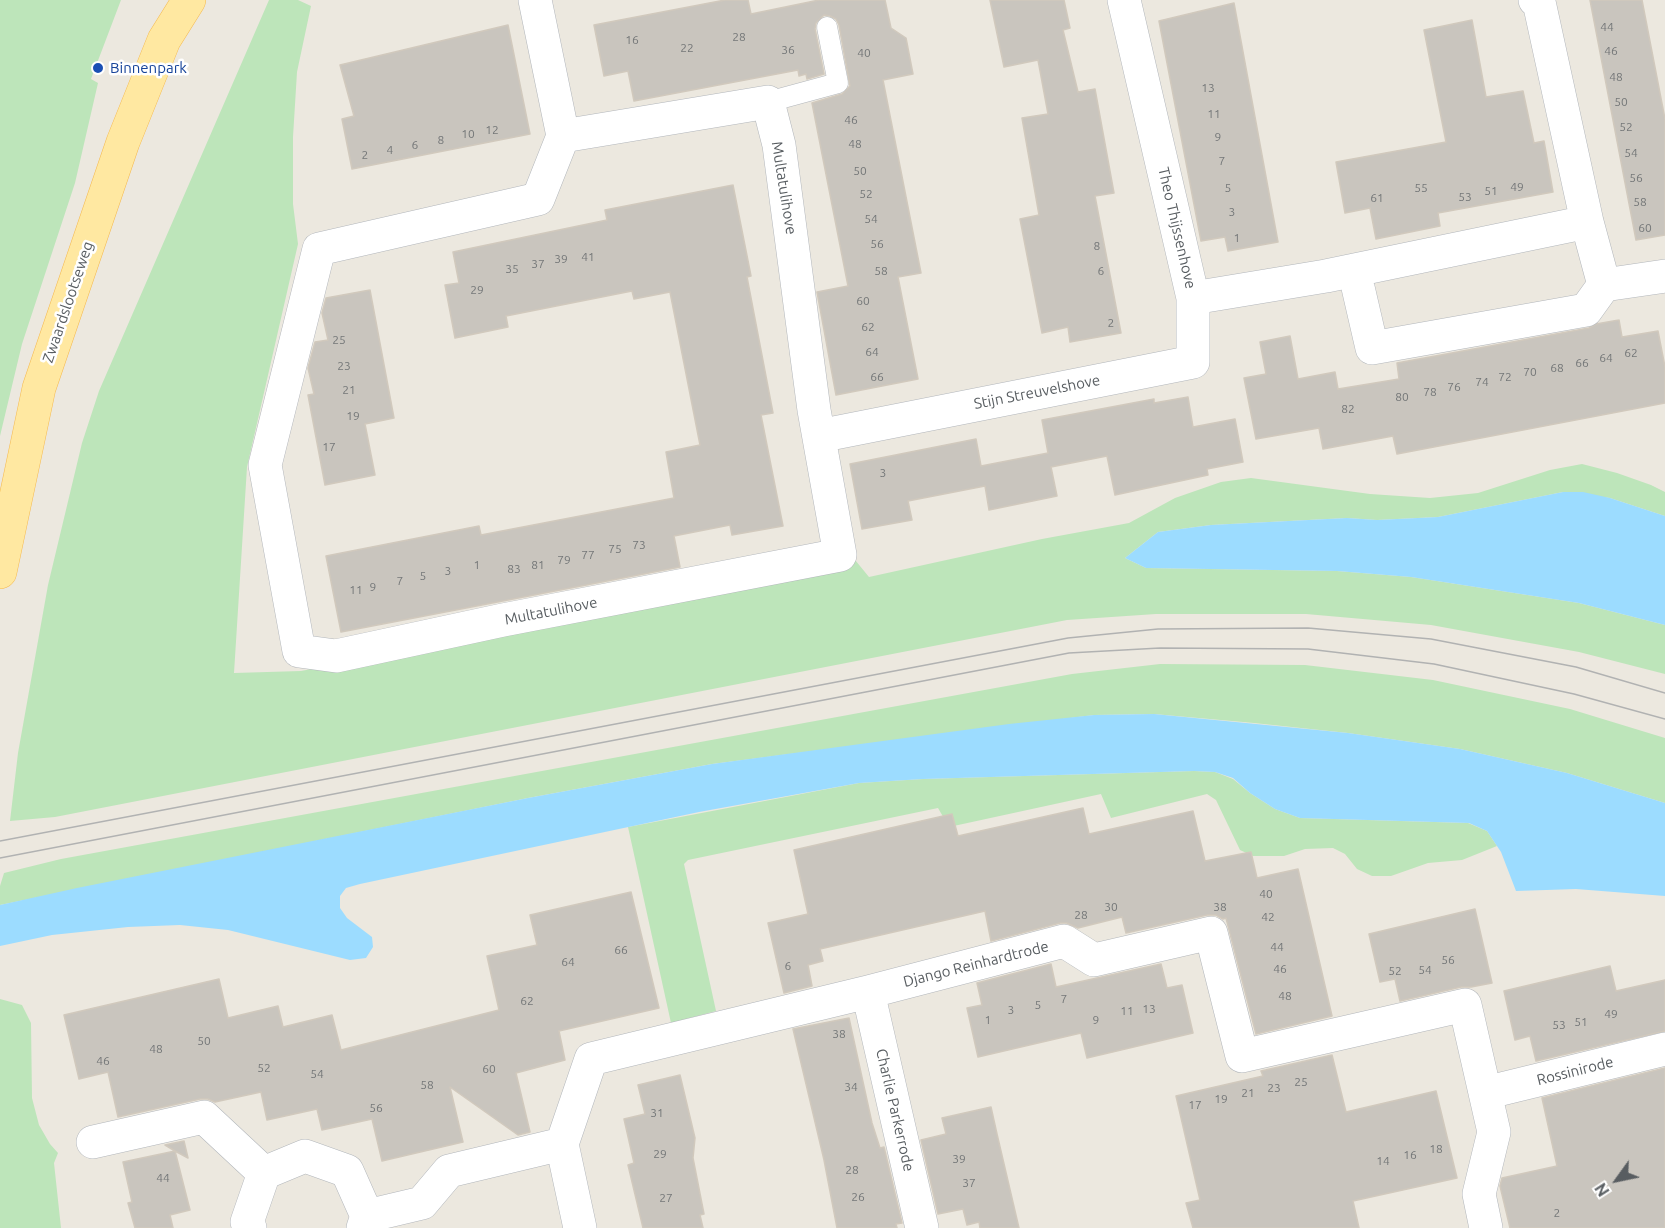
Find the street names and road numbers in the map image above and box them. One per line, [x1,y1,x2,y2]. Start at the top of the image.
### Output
street label: Multatulihove [768,140,800,236]
street label: Theo Thijssenhove [1154,165,1200,291]
street label: Zwaardslootseweg [39,239,97,365]
street label: Stijn Streuvelshove [972,371,1102,413]
street label: Multatulihove [503,593,599,629]
street label: Django Reinhardtrode [901,937,1051,991]
street label: Charlie Parkerrode [872,1047,918,1173]
street label: Rossinirode [1535,1053,1615,1089]

